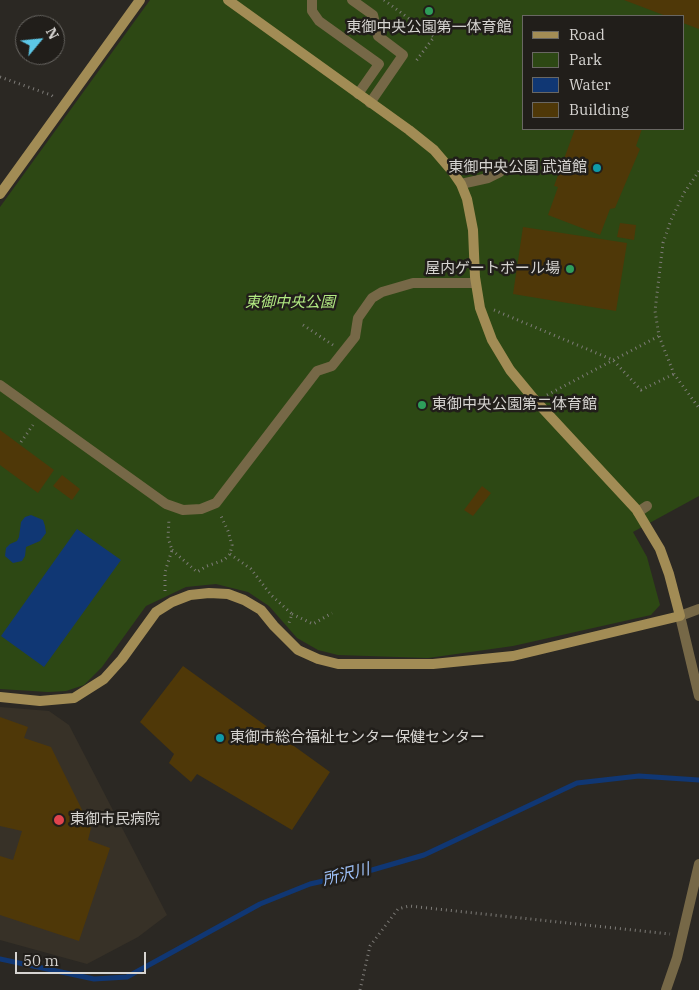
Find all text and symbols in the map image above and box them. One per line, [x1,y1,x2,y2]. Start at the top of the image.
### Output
marker: 東御中央公園第一体育館 [423,5,435,17]
north arrow [15,15,65,65]
legend [522,15,684,130]
place label: 東御中央公園第一体育館 [347,19,511,37]
text: N [42,24,63,43]
text: Road [569,25,605,44]
text: Park [569,50,602,69]
text: Water [569,75,611,94]
text: Building [569,100,629,119]
place label: 東御中央公園 武道館 [449,159,587,177]
marker: 東御中央公園 武道館 [591,162,603,174]
place label: 屋内ゲートボール場 [425,260,560,278]
marker: 屋内ゲートボール場 [564,263,576,275]
park label: 東御中央公園 [245,294,335,312]
place label: 東御中央公園第二体育館 [432,396,597,414]
marker: 東御中央公園第二体育館 [416,399,428,411]
place label: 東御市総合福祉センター保健センター [230,729,485,747]
marker: 東御市総合福祉センター保健センター [214,732,226,744]
place label: 東御市民病院 [70,811,160,829]
marker: 東御市民病院 [52,813,66,827]
water label: 所沢川 [320,860,372,890]
scale bar [18,942,149,974]
text: 50 m [23,951,59,970]

